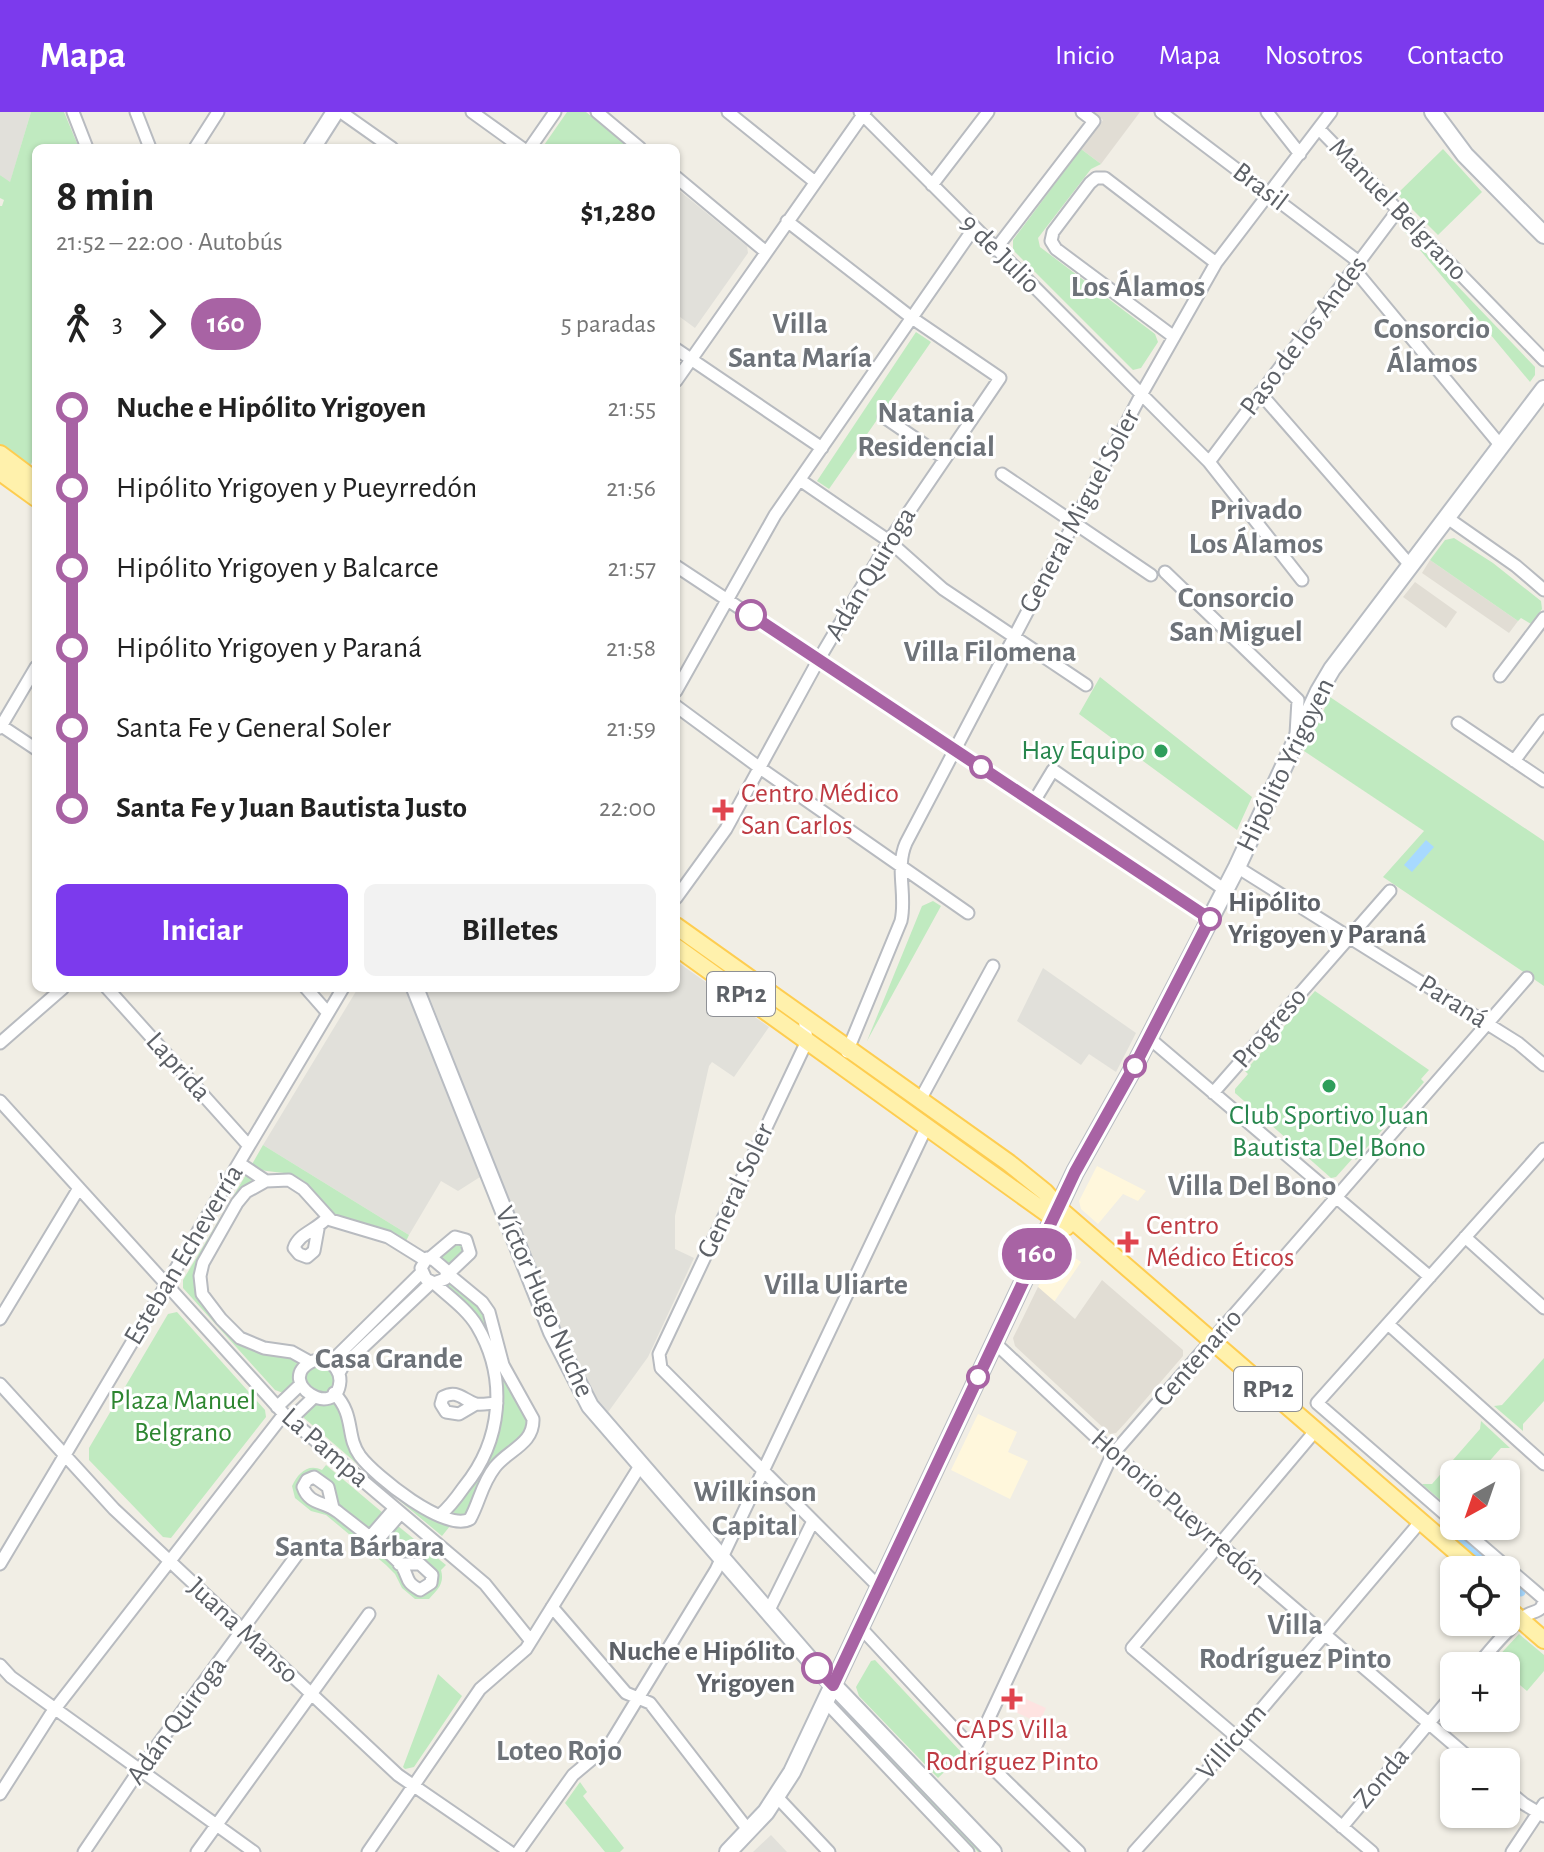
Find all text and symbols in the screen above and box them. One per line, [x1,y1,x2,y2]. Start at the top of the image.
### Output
text: Mapa [40,37,126,75]
text: Inicio [1055,42,1115,70]
text: Mapa [1159,42,1221,70]
text: Nosotros [1265,42,1363,70]
text: Contacto [1407,42,1504,70]
street label: Manuel Belgrano [1324,134,1472,286]
street label: Brasil [1227,158,1293,216]
text: 8 min [56,175,155,219]
text: $1,280 [580,197,656,227]
street label: 9 de Julio [955,209,1045,299]
text: 21:52 – 22:00 · Autobús [56,229,283,255]
street label: Paso de los Andes [1235,251,1373,421]
district label: Los Álamos [1071,269,1205,302]
icon: walk [56,302,100,346]
icon: forward [135,302,179,346]
district label: Villa Santa María [728,309,872,373]
text: 160 [207,310,245,338]
text: 3 [112,311,123,337]
text: 5 paradas [561,311,656,337]
district label: Consorcio Álamos [1374,314,1490,378]
text: Nuche e Hipólito Yrigoyen [116,393,426,423]
text: 21:55 [608,395,656,421]
district label: Natania Residencial [857,398,995,462]
street label: General Miguel Soler [1015,405,1145,617]
text: Hipólito Yrigoyen y Pueyrredón [116,473,477,503]
text: 21:56 [606,475,656,501]
district label: Privado Los Álamos [1189,495,1323,559]
street label: Adán Quiroga [820,503,922,645]
text: Hipólito Yrigoyen y Balcarce [116,553,439,583]
text: 21:57 [608,555,656,581]
district label: Consorcio San Miguel [1169,583,1303,647]
unlabelled marker [736,600,766,630]
text: Hipólito Yrigoyen y Paraná [116,633,422,663]
text: 21:58 [606,635,656,661]
district label: Villa Filomena [904,637,1076,667]
street label: Hipólito Yrigoyen [1232,674,1340,856]
text: Santa Fe y General Soler [116,713,391,743]
text: 21:59 [606,715,656,741]
place label: Hay Equipo [1021,737,1145,765]
marker: Hay Equipo [1152,742,1170,760]
unlabelled marker [970,756,992,778]
place label: Centro Médico San Carlos [741,780,899,840]
text: Santa Fe y Juan Bautista Justo [116,793,467,823]
text: 22:00 [599,795,656,821]
marker: Centro Médico San Carlos [712,799,734,821]
button: Iniciar [56,884,348,976]
button: Billetes [364,884,656,976]
place label: Hipólito Yrigoyen y Paraná [1228,889,1427,949]
marker: Hipólito Yrigoyen y Paraná [1199,908,1221,930]
street label: Paraná [1414,970,1492,1034]
road number: RP12 [707,972,775,1016]
street label: Progreso [1228,982,1312,1074]
street label: Laprida [140,1027,216,1107]
unlabelled marker [1124,1055,1146,1077]
marker: Club Sportivo Juan Bautista Del Bono [1320,1077,1338,1095]
place label: Club Sportivo Juan Bautista Del Bono [1229,1102,1429,1162]
street label: General Soler [693,1119,779,1263]
street label: Esteban Echeverría [119,1160,249,1350]
district label: Villa Del Bono [1168,1171,1336,1201]
street label: Víctor Hugo Nuche [489,1202,599,1402]
place label: Centro Médico Éticos [1146,1212,1294,1272]
line badge: 160 [991,1228,1083,1280]
marker: Centro Médico Éticos [1117,1231,1139,1253]
text: 160 [1018,1240,1056,1268]
district label: Villa Uliarte [764,1270,908,1300]
street label: Centenario [1148,1304,1248,1412]
district label: Casa Grande [315,1344,463,1374]
unlabelled marker [967,1366,989,1388]
road number: RP12 [1234,1367,1302,1411]
park label: Plaza Manuel Belgrano [110,1387,256,1447]
street label: La Pampa [276,1403,374,1493]
street label: Honorio Pueyrredón [1085,1425,1271,1591]
north arrow [1440,1460,1520,1540]
map controls [1440,1460,1520,1828]
district label: Wilkinson Capital [693,1477,817,1541]
district label: Santa Bárbara [275,1532,445,1562]
button: locate [1440,1556,1520,1636]
street label: Juana Manso [182,1573,304,1689]
district label: Villa Rodríguez Pinto [1199,1610,1391,1674]
place label: Nuche e Hipólito Yrigoyen [608,1638,795,1698]
street label: Adán Quiroga [122,1652,232,1790]
button: + [1440,1652,1520,1732]
marker: Nuche e Hipólito Yrigoyen [802,1653,832,1683]
marker: CAPS Villa Rodríguez Pinto [1001,1688,1023,1710]
street label: Villicum [1192,1699,1272,1785]
place label: CAPS Villa Rodríguez Pinto [925,1716,1099,1776]
district label: Loteo Rojo [496,1736,622,1766]
street label: Zonda [1349,1742,1415,1814]
button: − [1440,1748,1520,1828]

